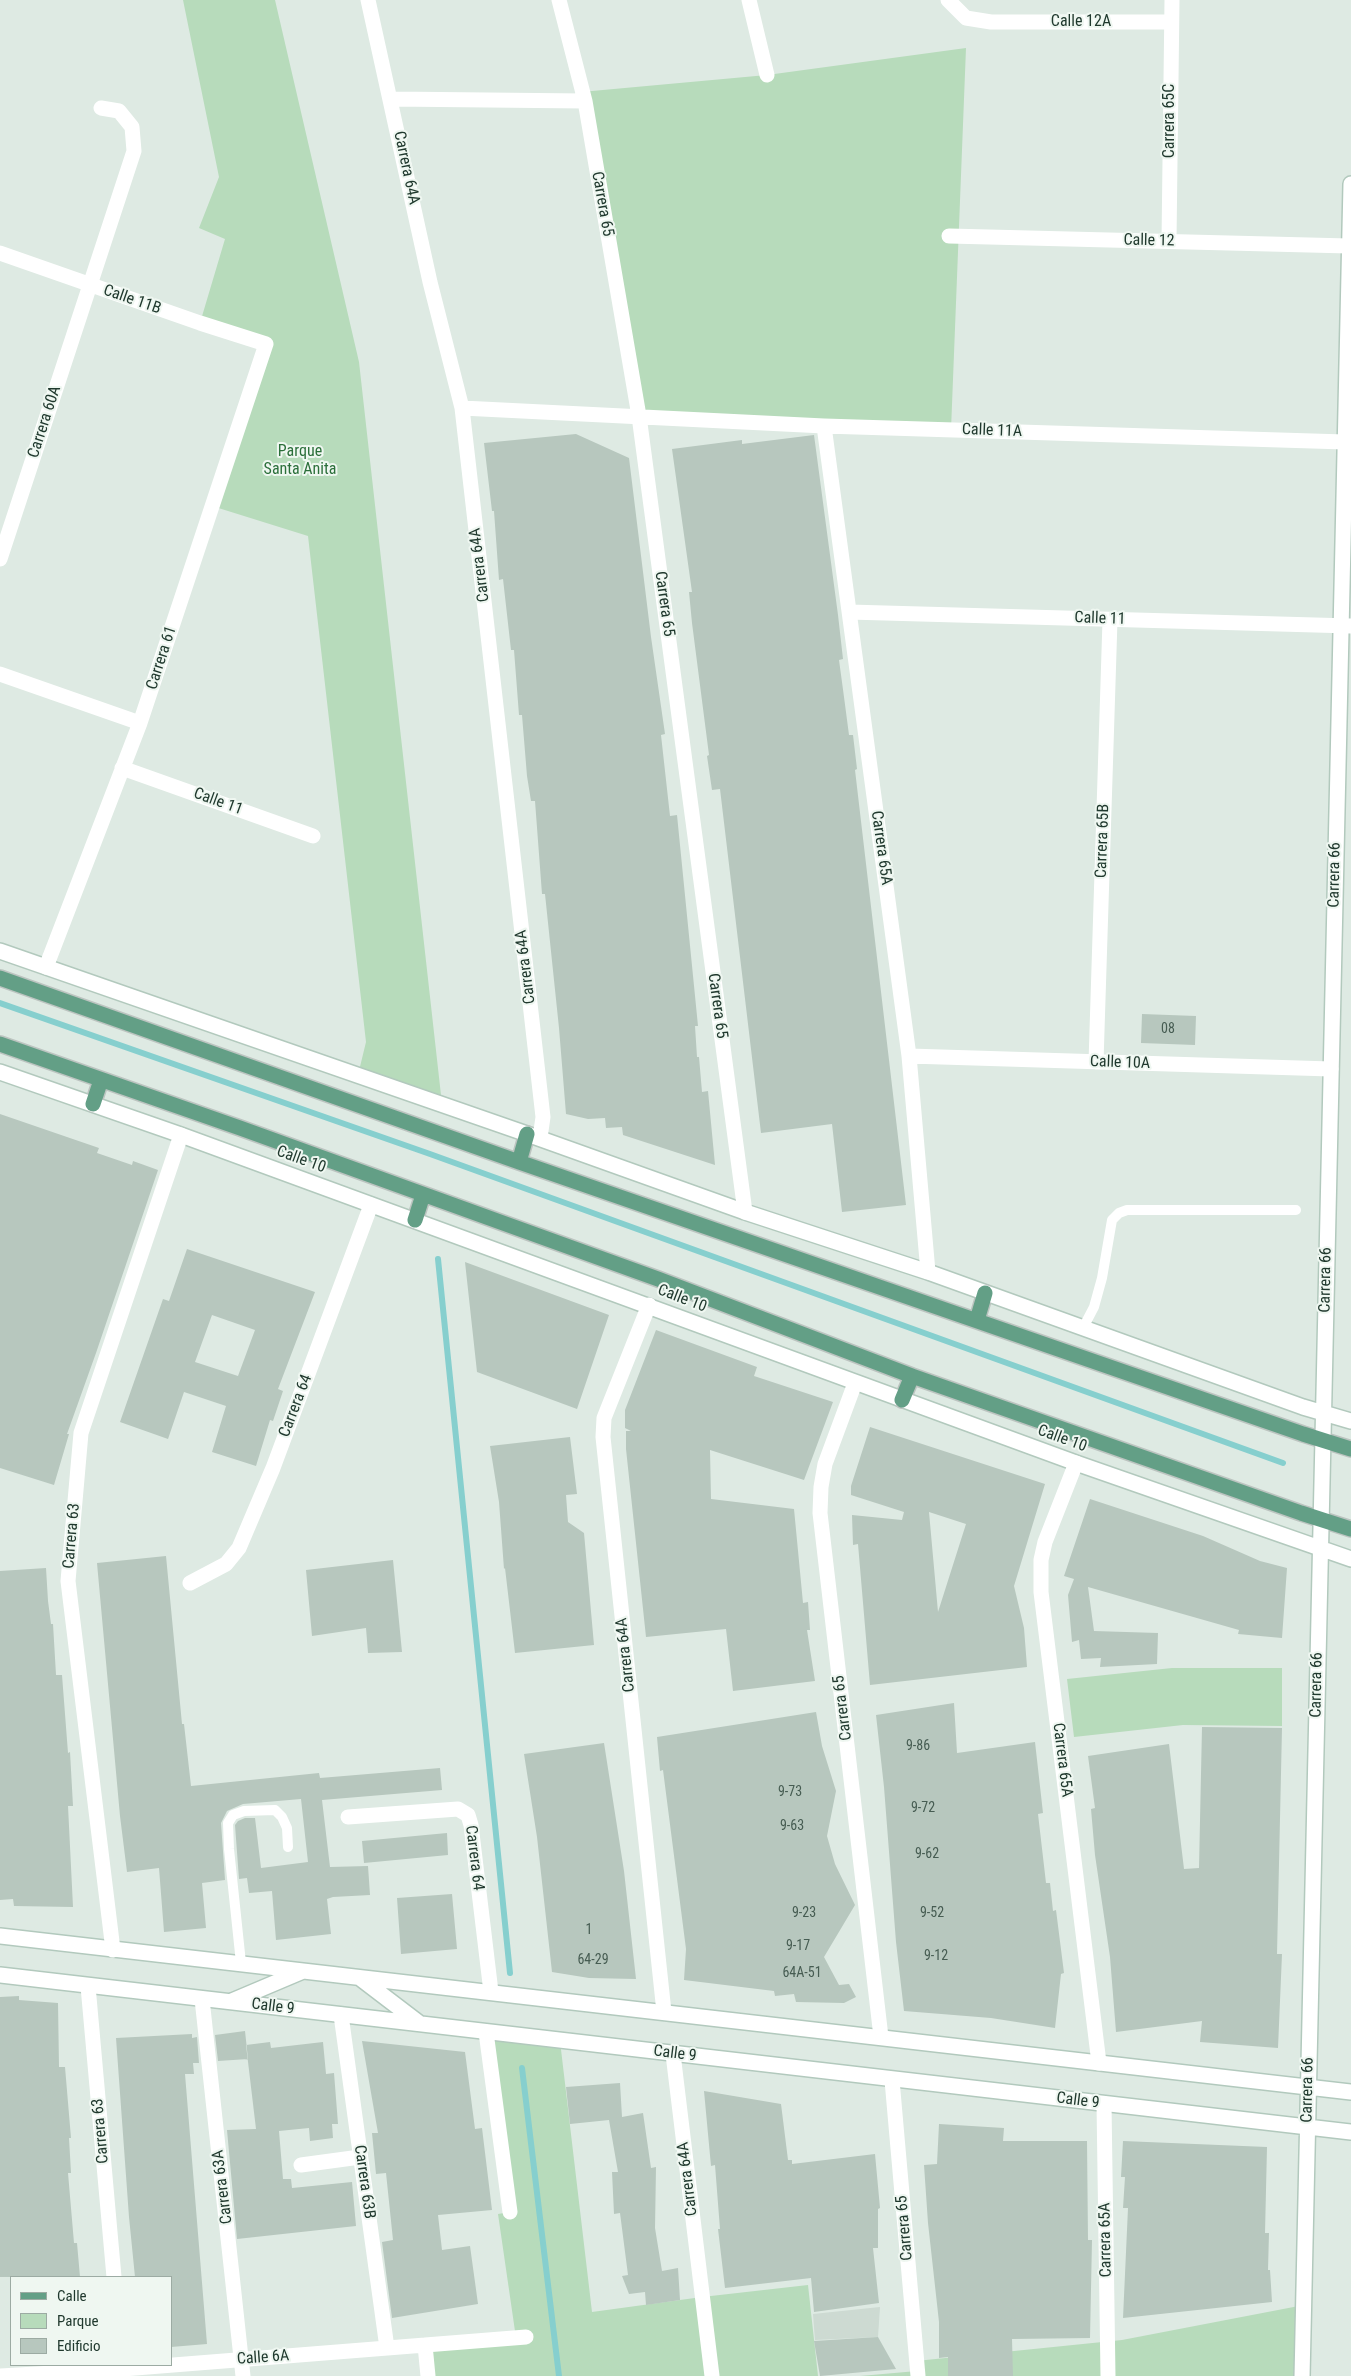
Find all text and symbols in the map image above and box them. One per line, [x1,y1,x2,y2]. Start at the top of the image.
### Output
street label: Calle 12A [1051,12,1111,32]
street label: Carrera 65C [1160,84,1180,158]
street label: Carrera 64A [389,129,423,207]
street label: Carrera 65 [587,170,617,238]
street label: Calle 12 [1123,231,1175,251]
street label: Calle 11B [101,281,163,319]
street label: Carrera 60A [24,383,66,461]
street label: Calle 11A [962,420,1022,442]
park label: Parque Santa Anita [264,442,336,480]
street label: Carrera 64A [466,527,494,603]
street label: Carrera 65 [650,570,678,638]
street label: Calle 11 [1074,609,1126,629]
street label: Carrera 61 [143,624,181,692]
street label: Calle 11 [191,784,245,820]
street label: Carrera 65B [1092,804,1114,878]
street label: Carrera 65A [866,810,896,886]
street label: Carrera 66 [1325,842,1345,908]
street label: Carrera 64A [512,929,540,1005]
street label: Carrera 65 [703,972,731,1040]
house number: 08 [1161,1021,1175,1037]
street label: Calle 10A [1090,1052,1150,1074]
street label: Calle 10 [274,1142,328,1178]
street label: Carrera 66 [1316,1247,1336,1313]
street label: Calle 10 [655,1281,709,1317]
street label: Carrera 64 [275,1372,317,1440]
street label: Calle 10 [1035,1421,1089,1457]
street label: Carrera 63 [60,1503,84,1569]
street label: Carrera 64A [613,1617,639,1693]
street label: Carrera 66 [1307,1652,1327,1718]
street label: Carrera 65 [829,1674,857,1742]
street label: Carrera 65A [1048,1722,1076,1798]
house number: 9-86 [906,1738,930,1754]
house number: 9-73 [778,1784,802,1800]
house number: 9-72 [911,1800,935,1816]
house number: 9-63 [780,1818,804,1834]
street label: Carrera 64 [460,1824,488,1892]
house number: 9-62 [915,1846,939,1862]
house number: 9-23 [792,1905,816,1921]
house number: 9-52 [920,1905,944,1921]
house number: 1 [586,1922,592,1938]
house number: 9-17 [786,1938,810,1954]
house number: 9-12 [924,1948,948,1964]
house number: 64-29 [577,1952,609,1968]
house number: 64A-51 [782,1965,822,1981]
street label: Calle 9 [250,1995,296,2019]
street label: Calle 9 [652,2042,698,2066]
street label: Carrera 66 [1298,2057,1318,2123]
street label: Calle 9 [1055,2089,1101,2113]
street label: Carrera 63 [89,2098,113,2164]
street label: Carrera 64A [674,2141,702,2217]
street label: Carrera 63B [349,2144,379,2220]
street label: Carrera 63A [209,2149,237,2225]
street label: Carrera 65 [893,2195,917,2261]
street label: Carrera 65A [1096,2202,1116,2278]
legend [10,2276,172,2366]
text: Calle [57,2287,87,2305]
text: Parque [57,2312,99,2330]
text: Edificio [57,2337,100,2355]
street label: Calle 6A [236,2347,290,2369]

